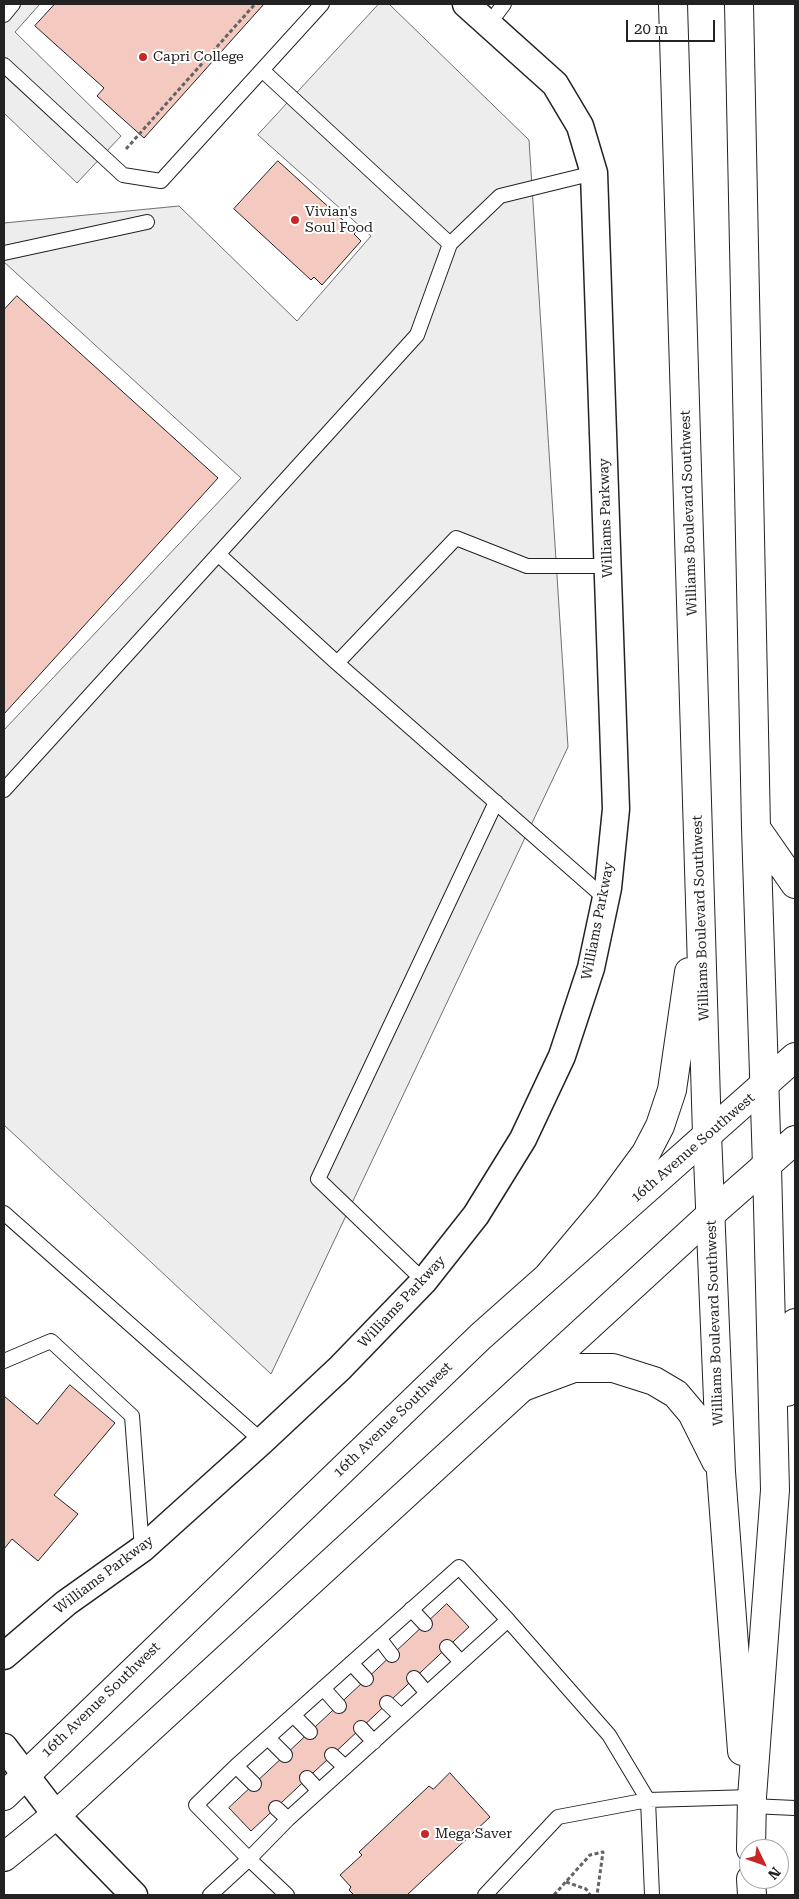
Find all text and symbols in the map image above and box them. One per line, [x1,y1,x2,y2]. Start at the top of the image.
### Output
scale bar [629,10,718,42]
text: 20 m [634,20,668,38]
place label: Capri College [153,49,244,65]
marker: Capri College [137,51,149,63]
place label: Vivian's Soul Food [305,204,373,236]
marker: Vivian's Soul Food [289,214,301,226]
street label: Williams Boulevard Southwest [677,410,701,616]
street label: Williams Parkway [596,458,616,578]
street label: Williams Boulevard Southwest [689,815,713,1021]
street label: Williams Parkway [578,861,618,981]
street label: 16th Avenue Southwest [628,1090,758,1206]
street label: Williams Boulevard Southwest [703,1220,727,1426]
street label: Williams Parkway [355,1252,449,1352]
street label: 16th Avenue Southwest [330,1359,456,1481]
street label: Williams Parkway [51,1532,157,1618]
street label: 16th Avenue Southwest [38,1639,164,1761]
place label: Mega Saver [435,1826,512,1842]
marker: Mega Saver [419,1828,431,1840]
north arrow [739,1839,789,1889]
text: N [765,1864,784,1883]

